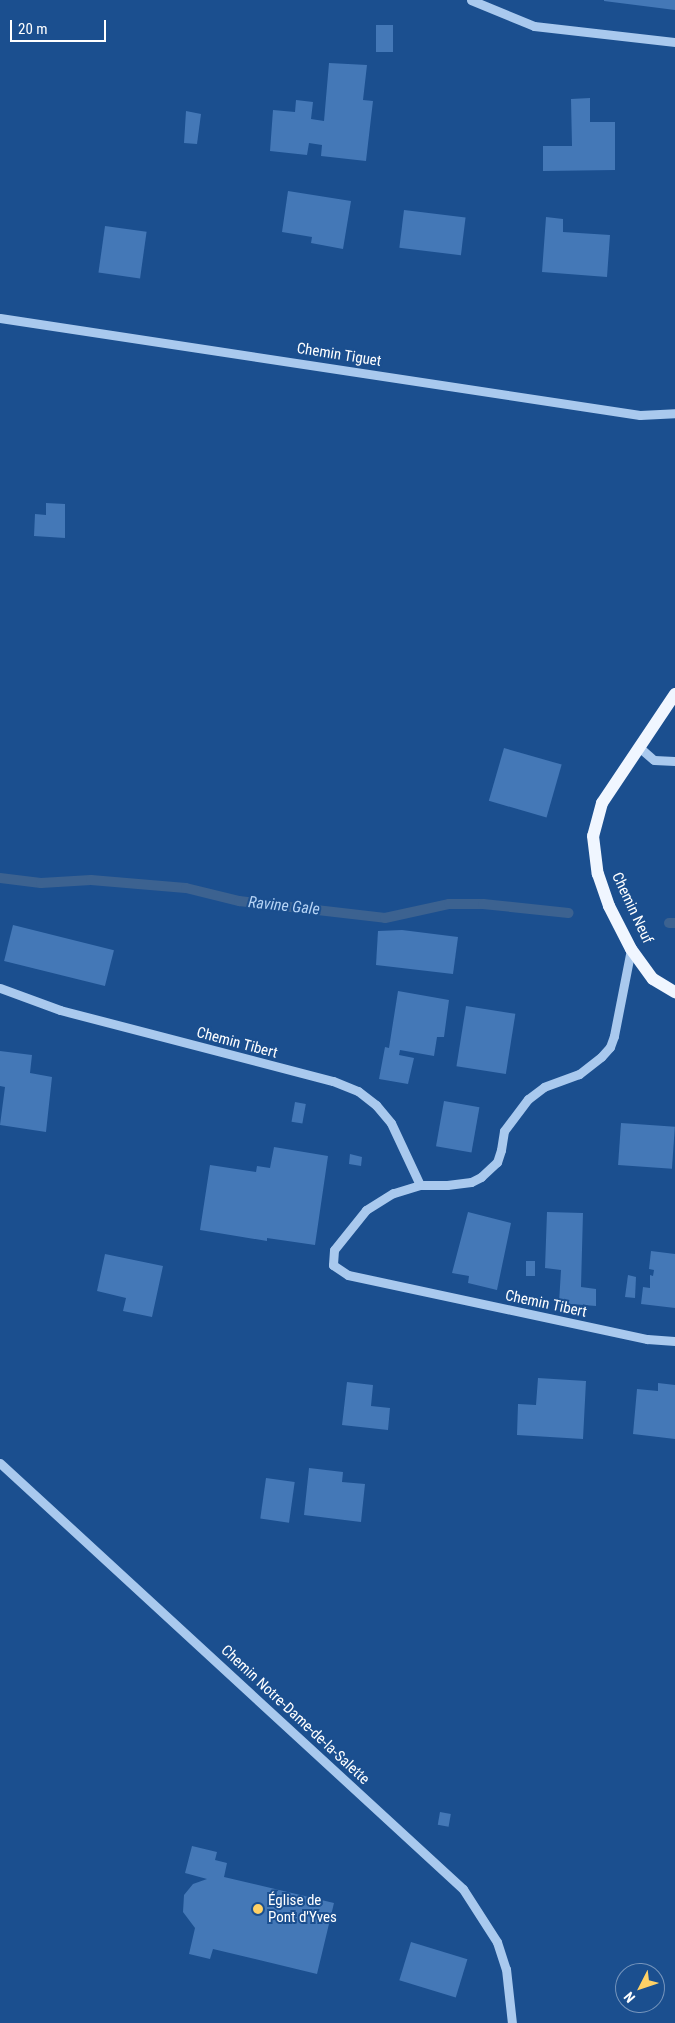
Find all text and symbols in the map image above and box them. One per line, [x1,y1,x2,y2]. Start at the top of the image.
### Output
scale bar [12,10,109,42]
text: 20 m [18,20,48,38]
street label: Chemin Tiguet [295,339,383,371]
street label: Chemin Neuf [608,870,656,946]
water label: Ravine Gale [247,893,321,919]
street label: Chemin Tibert [194,1024,280,1062]
street label: Chemin Tibert [503,1287,589,1321]
street label: Chemin Notre-Dame-de-la-Salette [217,1641,373,1789]
place label: Église de Pont d'Yves [268,1891,337,1926]
marker: Église de Pont d'Yves [252,1903,264,1915]
north arrow [615,1963,665,2013]
text: N [621,1989,638,2006]

